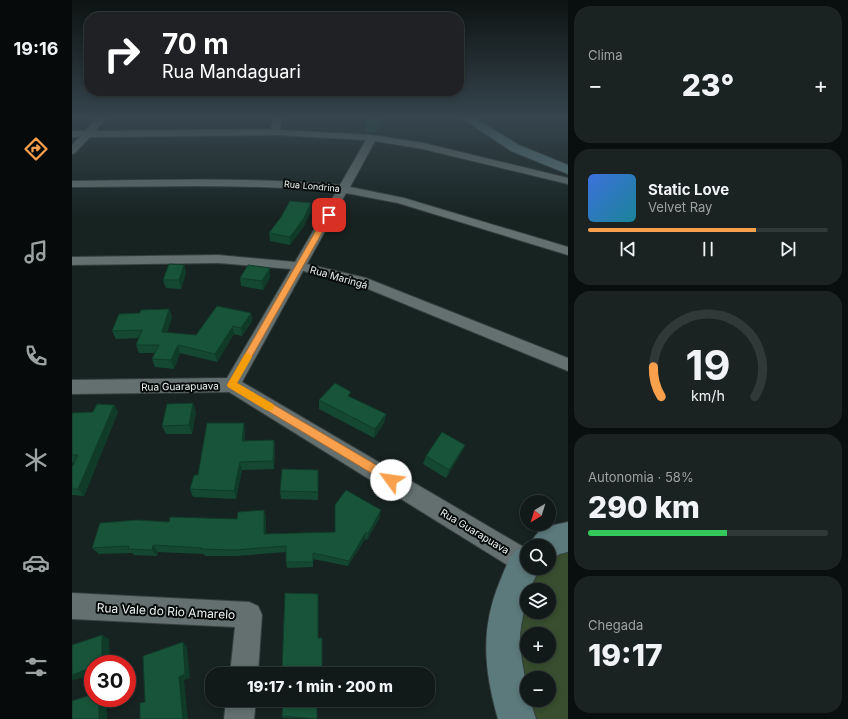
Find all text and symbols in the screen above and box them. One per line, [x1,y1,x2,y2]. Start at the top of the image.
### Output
text: 70 m [162,27,229,61]
icon: right [96,28,148,80]
text: 19:16 [14,38,58,59]
text: Clima [588,47,622,63]
text: Rua Mandaguari [162,61,301,82]
text: 23° [682,67,734,103]
text: − [588,72,603,98]
text: + [813,72,828,98]
icon: directions [22,135,50,163]
street label: Rua Londrina [284,178,340,194]
text: Static Love [648,180,729,199]
pin [312,198,346,232]
text: Velvet Ray [648,199,712,215]
icon: arrive [318,204,340,226]
icon: music [22,238,50,266]
icon: previous [617,238,639,260]
icon: pause [697,238,719,260]
icon: next [777,238,799,260]
street label: Rua Maringá [309,263,369,291]
text: 19 [686,340,730,390]
icon: phone [22,342,50,370]
street label: Rua Guarapuava [141,379,219,393]
text: km/h [691,387,725,404]
icon: climate [22,446,50,474]
position arrow [370,459,412,501]
text: Autonomia · 58% [588,469,694,485]
text: 290 km [588,489,700,525]
north arrow [520,495,556,531]
map controls [520,495,556,707]
street label: Rua Guarapuava [439,506,511,556]
button: search [520,539,556,575]
icon: car [22,549,50,577]
button: layers [520,583,556,619]
street label: Rua Vale do Rio Amarelo [96,600,236,622]
text: Chegada [588,617,643,633]
button: + [520,627,556,663]
text: 19:17 [588,637,663,673]
icon: filters [22,653,50,681]
speed limit sign: 30 [84,655,136,707]
button: − [520,671,556,707]
text: 19:17 · 1 min · 200 m [247,677,393,696]

